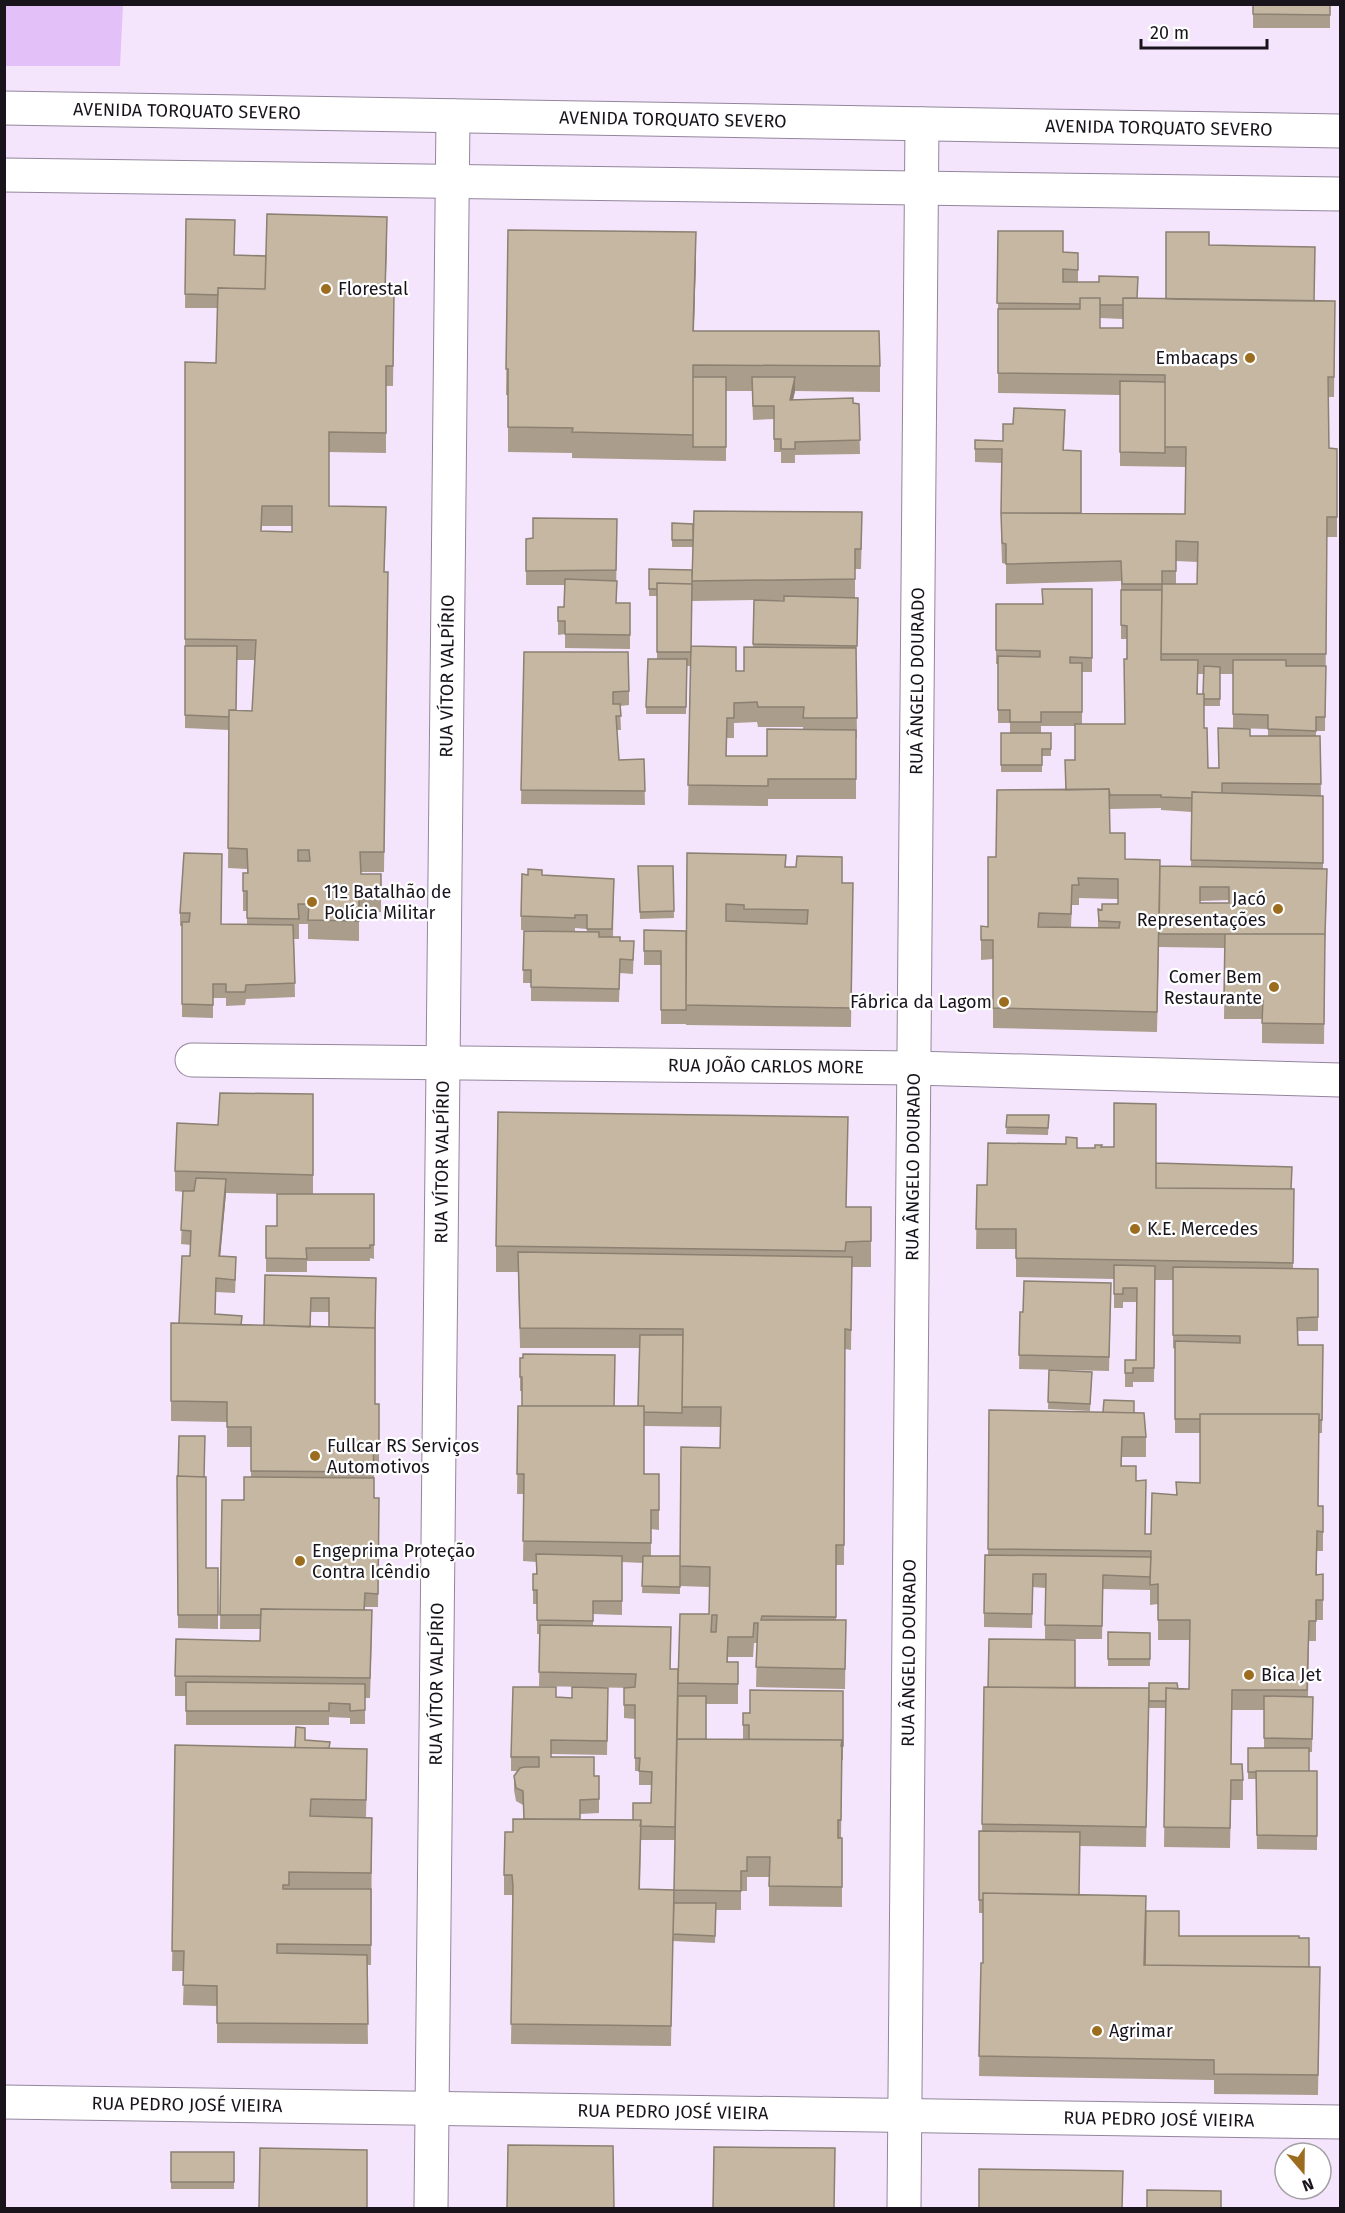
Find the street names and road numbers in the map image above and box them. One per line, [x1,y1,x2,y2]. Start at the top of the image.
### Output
street label: AVENIDA TORQUATO SEVERO [73,98,301,124]
street label: AVENIDA TORQUATO SEVERO [559,107,787,132]
street label: AVENIDA TORQUATO SEVERO [1045,115,1273,141]
street label: RUA ÂNGELO DOURADO [905,587,929,775]
street label: RUA VÍTOR VALPÍRIO [435,594,459,758]
street label: RUA JOÃO CARLOS MORE [668,1054,864,1078]
street label: RUA ÂNGELO DOURADO [901,1073,925,1261]
street label: RUA VÍTOR VALPÍRIO [430,1080,454,1244]
street label: RUA ÂNGELO DOURADO [897,1559,921,1747]
street label: RUA VÍTOR VALPÍRIO [424,1602,448,1766]
street label: RUA PEDRO JOSÉ VIEIRA [91,2092,283,2117]
street label: RUA PEDRO JOSÉ VIEIRA [577,2100,769,2124]
street label: RUA PEDRO JOSÉ VIEIRA [1063,2107,1255,2132]

